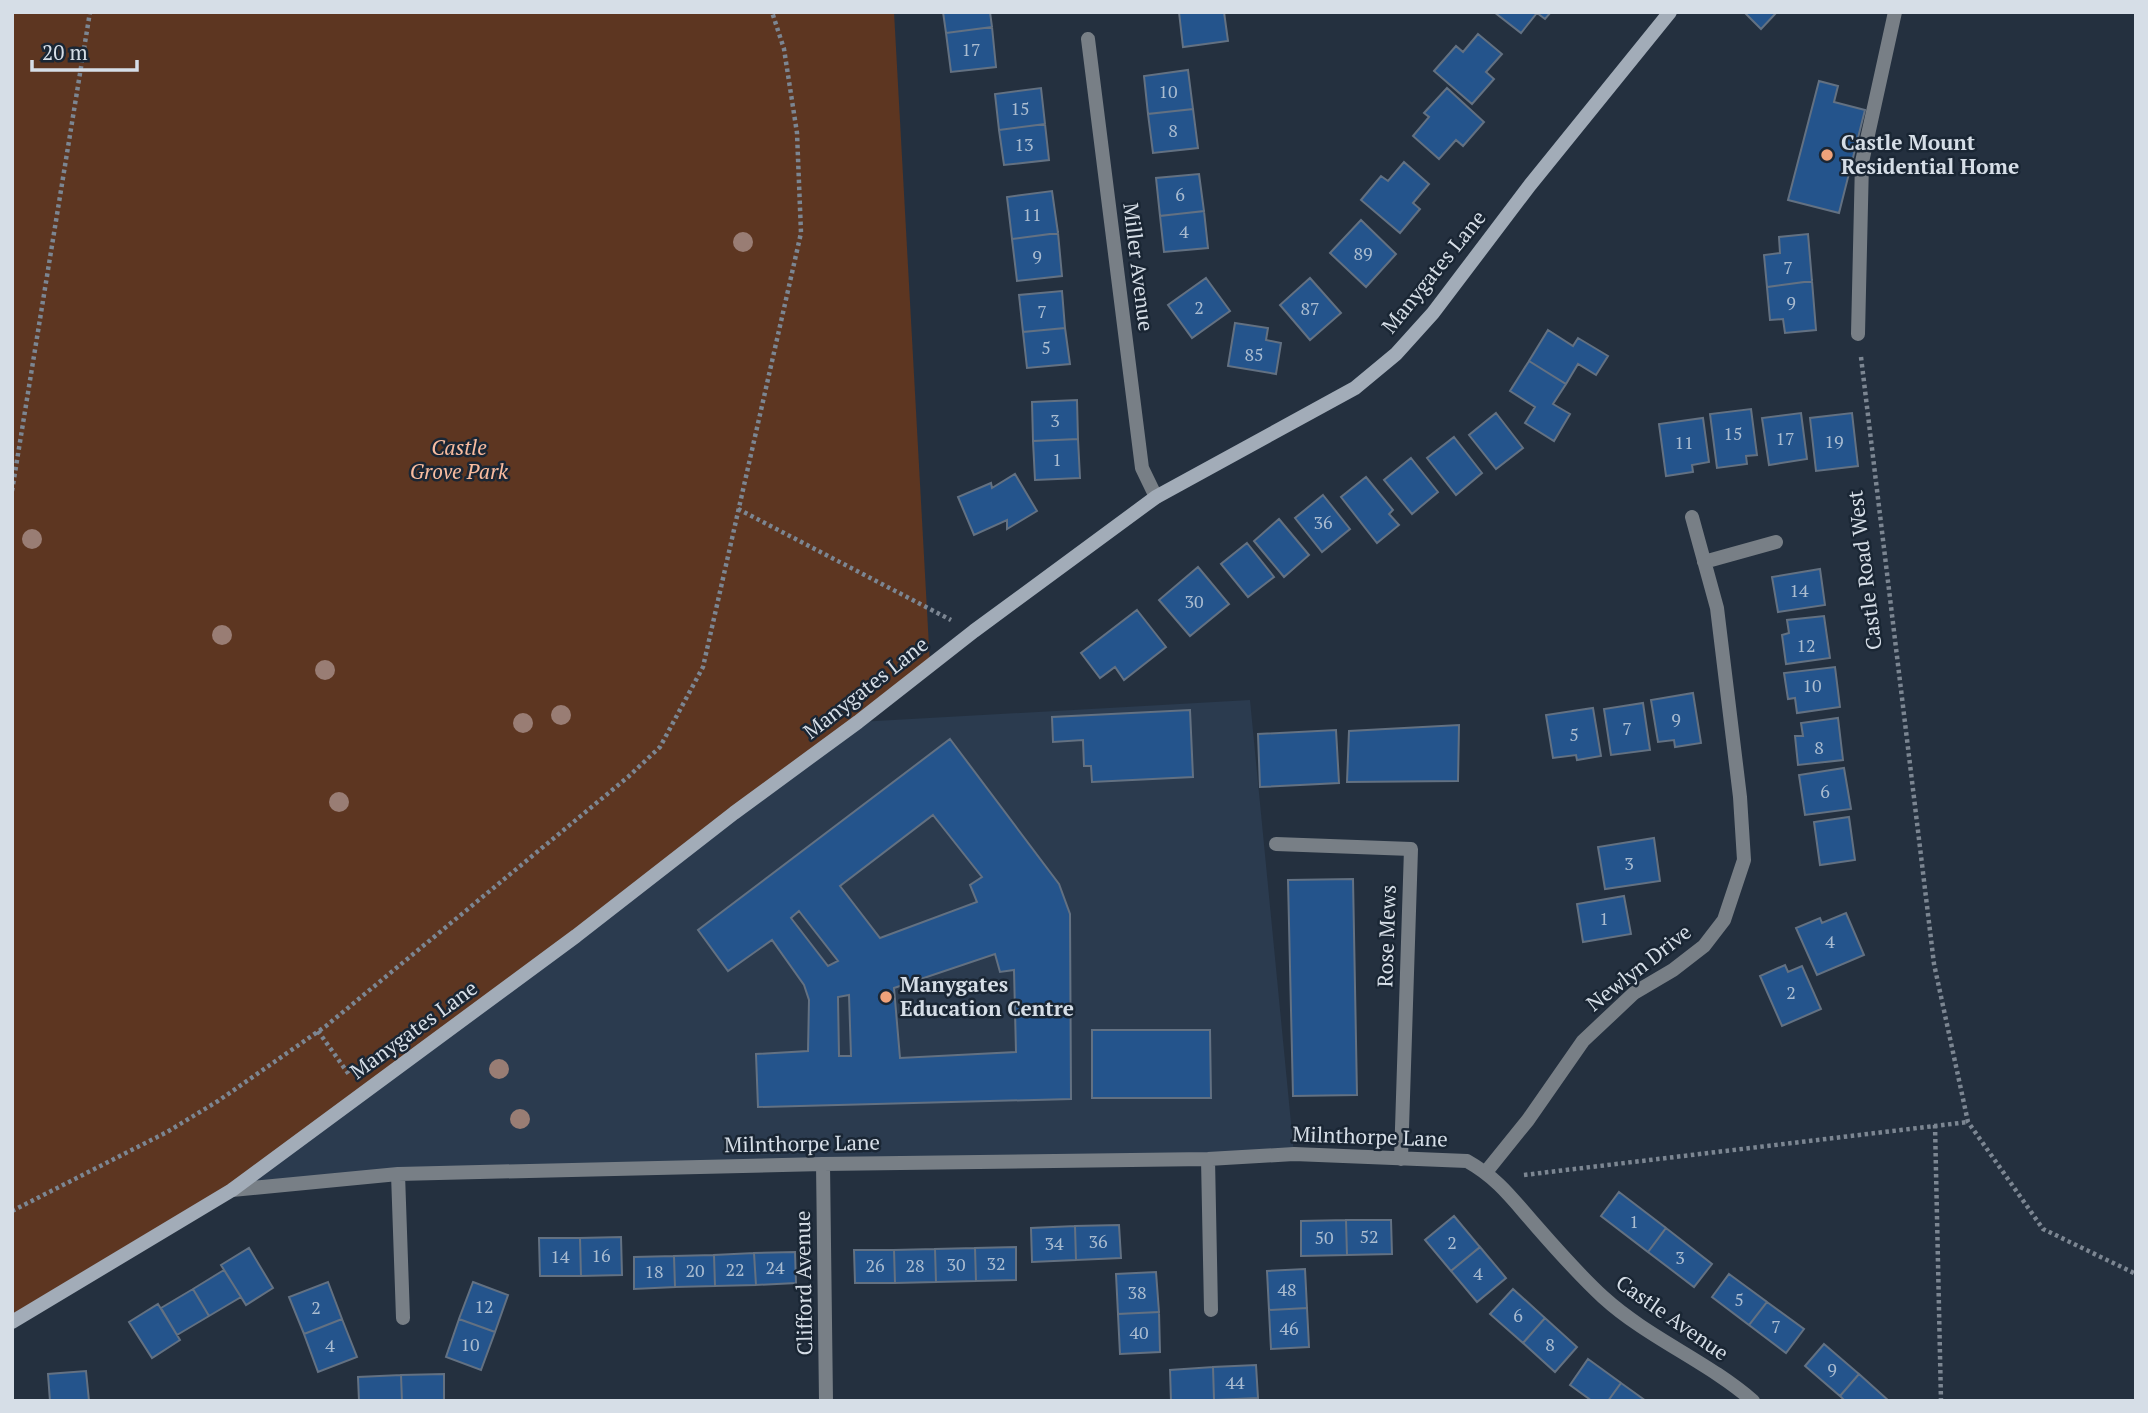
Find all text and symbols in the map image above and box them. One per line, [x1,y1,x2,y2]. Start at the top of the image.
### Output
scale bar [32,28,136,72]
house number: 17 [961,37,981,61]
text: 20 m [42,38,88,66]
house number: 10 [1158,79,1178,103]
house number: 15 [1010,96,1030,120]
house number: 8 [1168,118,1178,142]
place label: Castle Mount Residential Home [1841,128,2019,180]
house number: 13 [1014,132,1034,156]
marker: Castle Mount Residential Home [1819,147,1835,163]
house number: 6 [1175,182,1185,206]
street label: Miller Avenue [1117,201,1161,333]
house number: 11 [1022,202,1042,226]
street label: Manygates Lane [1375,204,1492,339]
house number: 4 [1179,219,1189,243]
house number: 89 [1353,241,1373,265]
house number: 9 [1032,244,1042,268]
house number: 7 [1783,255,1793,279]
house number: 9 [1786,290,1796,314]
house number: 2 [1194,295,1204,319]
house number: 87 [1300,296,1320,320]
house number: 7 [1037,299,1047,323]
house number: 5 [1041,335,1051,359]
house number: 85 [1244,342,1264,366]
house number: 3 [1050,408,1060,432]
house number: 15 [1723,421,1743,445]
house number: 17 [1775,426,1795,450]
house number: 19 [1824,429,1844,453]
house number: 11 [1674,430,1694,454]
park label: Castle Grove Park [410,433,509,485]
house number: 1 [1052,447,1062,471]
street label: Castle Road West [1840,488,1888,652]
house number: 36 [1313,510,1333,534]
house number: 14 [1789,578,1809,602]
house number: 30 [1184,589,1204,613]
street label: Manygates Lane [797,630,933,745]
house number: 12 [1796,633,1816,657]
house number: 10 [1802,673,1822,697]
house number: 9 [1671,707,1681,731]
house number: 7 [1622,716,1632,740]
house number: 5 [1569,722,1579,746]
house number: 8 [1814,735,1824,759]
house number: 6 [1820,779,1830,803]
house number: 3 [1624,851,1634,875]
street label: Rose Mews [1370,884,1402,988]
house number: 1 [1599,906,1609,930]
street label: Newlyn Drive [1580,917,1697,1017]
house number: 4 [1825,929,1835,953]
place label: Manygates Education Centre [900,970,1074,1022]
street label: Manygates Lane [344,974,483,1085]
house number: 2 [1786,980,1796,1004]
marker: Manygates Education Centre [878,989,894,1005]
street label: Milnthorpe Lane [1292,1119,1448,1153]
street label: Milnthorpe Lane [724,1128,880,1158]
house number: 1 [1629,1209,1639,1233]
street label: Clifford Avenue [788,1210,818,1356]
house number: 52 [1359,1224,1379,1248]
house number: 50 [1314,1225,1334,1249]
house number: 36 [1088,1229,1108,1253]
house number: 2 [1447,1230,1457,1254]
house number: 34 [1044,1231,1064,1255]
house number: 16 [591,1243,611,1267]
house number: 14 [550,1244,570,1268]
house number: 3 [1675,1245,1685,1269]
house number: 32 [986,1251,1006,1275]
house number: 30 [946,1252,966,1276]
house number: 26 [865,1253,885,1277]
house number: 28 [905,1253,925,1277]
house number: 24 [765,1255,785,1279]
house number: 22 [725,1257,745,1281]
house number: 20 [685,1258,705,1282]
house number: 18 [644,1259,664,1283]
house number: 4 [1473,1261,1483,1285]
street label: Castle Avenue [1611,1268,1734,1366]
house number: 48 [1277,1277,1297,1301]
house number: 38 [1127,1280,1147,1304]
house number: 5 [1734,1287,1744,1311]
house number: 12 [474,1294,494,1318]
house number: 2 [311,1295,321,1319]
house number: 6 [1513,1303,1523,1327]
house number: 7 [1771,1314,1781,1338]
house number: 46 [1279,1316,1299,1340]
house number: 40 [1129,1320,1149,1344]
house number: 10 [460,1332,480,1356]
house number: 8 [1545,1332,1555,1356]
house number: 4 [325,1333,335,1357]
house number: 9 [1827,1357,1837,1381]
house number: 44 [1225,1370,1245,1394]

